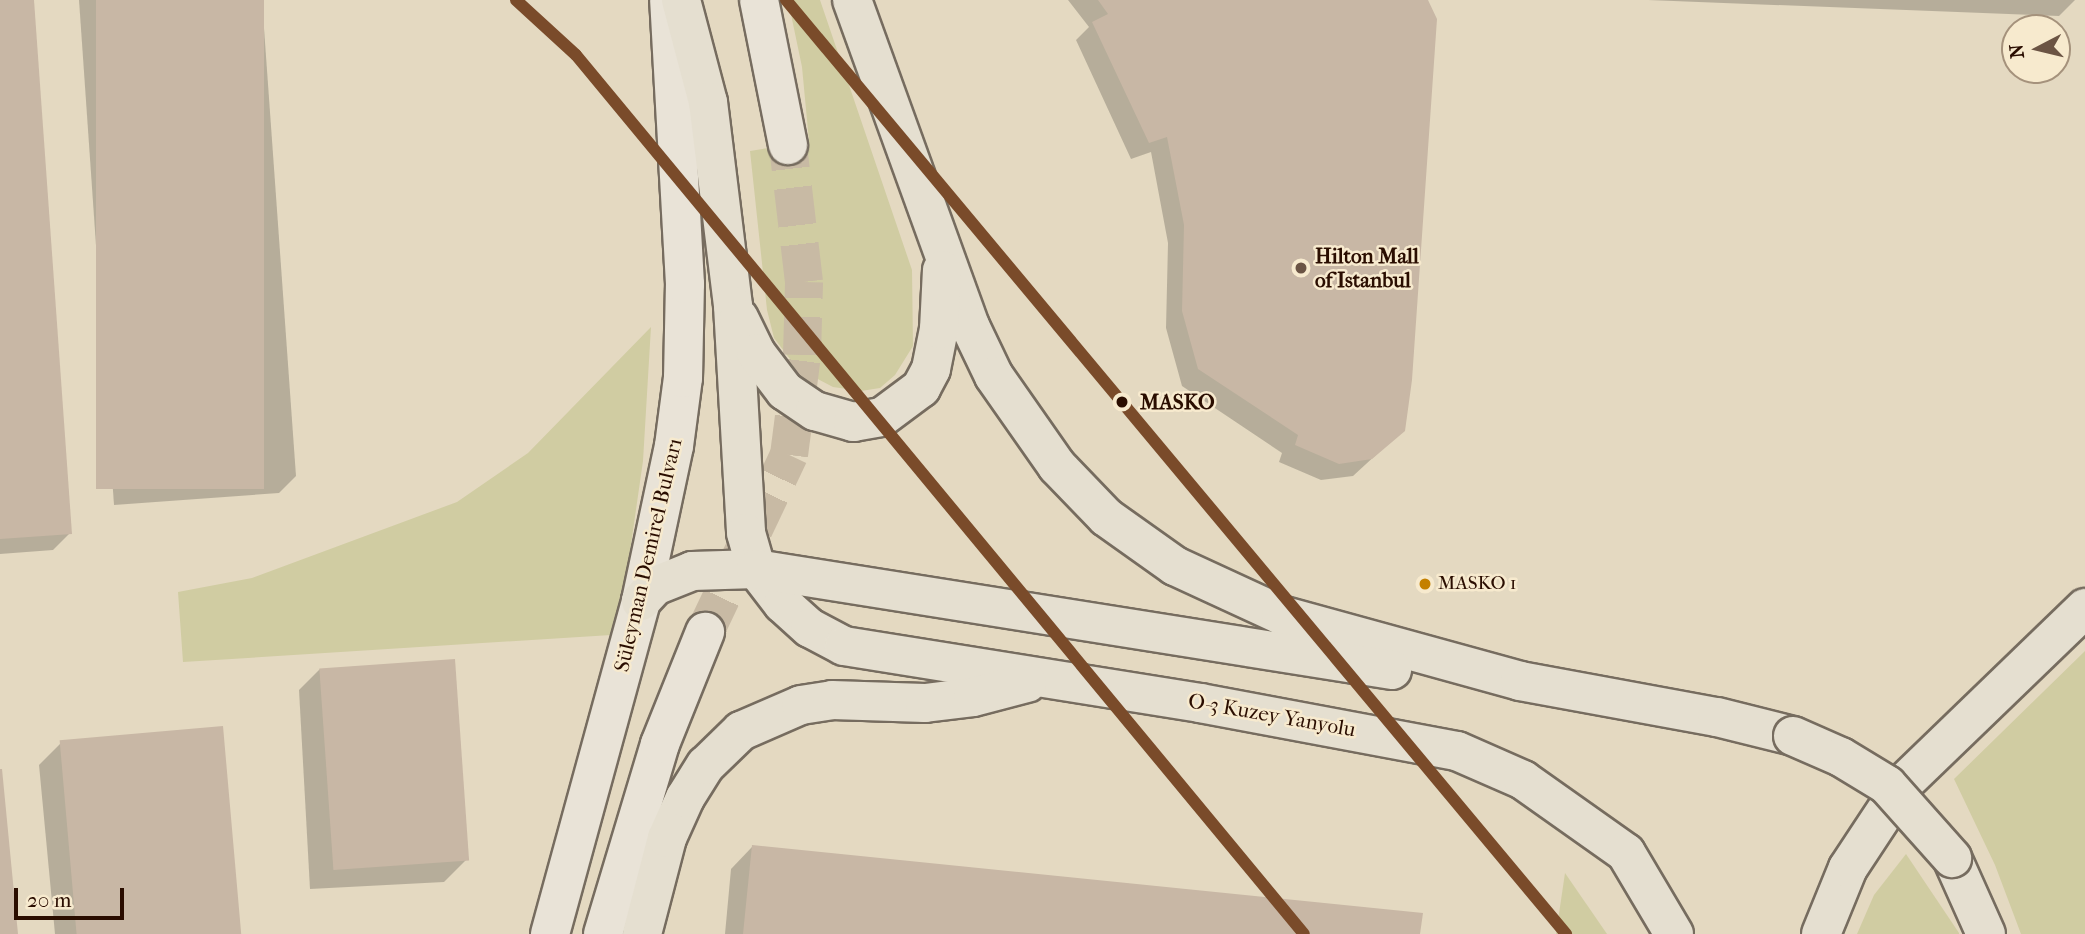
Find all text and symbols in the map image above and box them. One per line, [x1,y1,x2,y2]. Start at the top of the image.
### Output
north arrow [2001,14,2071,84]
text: N [2005,43,2029,60]
place label: Hilton Mall of Istanbul [1315,243,1419,293]
marker: Hilton Mall of Istanbul [1293,260,1309,276]
place label: MASKO [1140,389,1215,415]
marker: MASKO [1110,390,1134,414]
street label: Süleyman Demirel Bulvarı [609,436,687,674]
place label: MASKO 1 [1438,573,1516,595]
marker: MASKO 1 [1418,577,1432,591]
street label: O-3 Kuzey Yanyolu [1186,688,1358,742]
scale bar [18,874,128,918]
text: 20 m [27,888,71,912]

